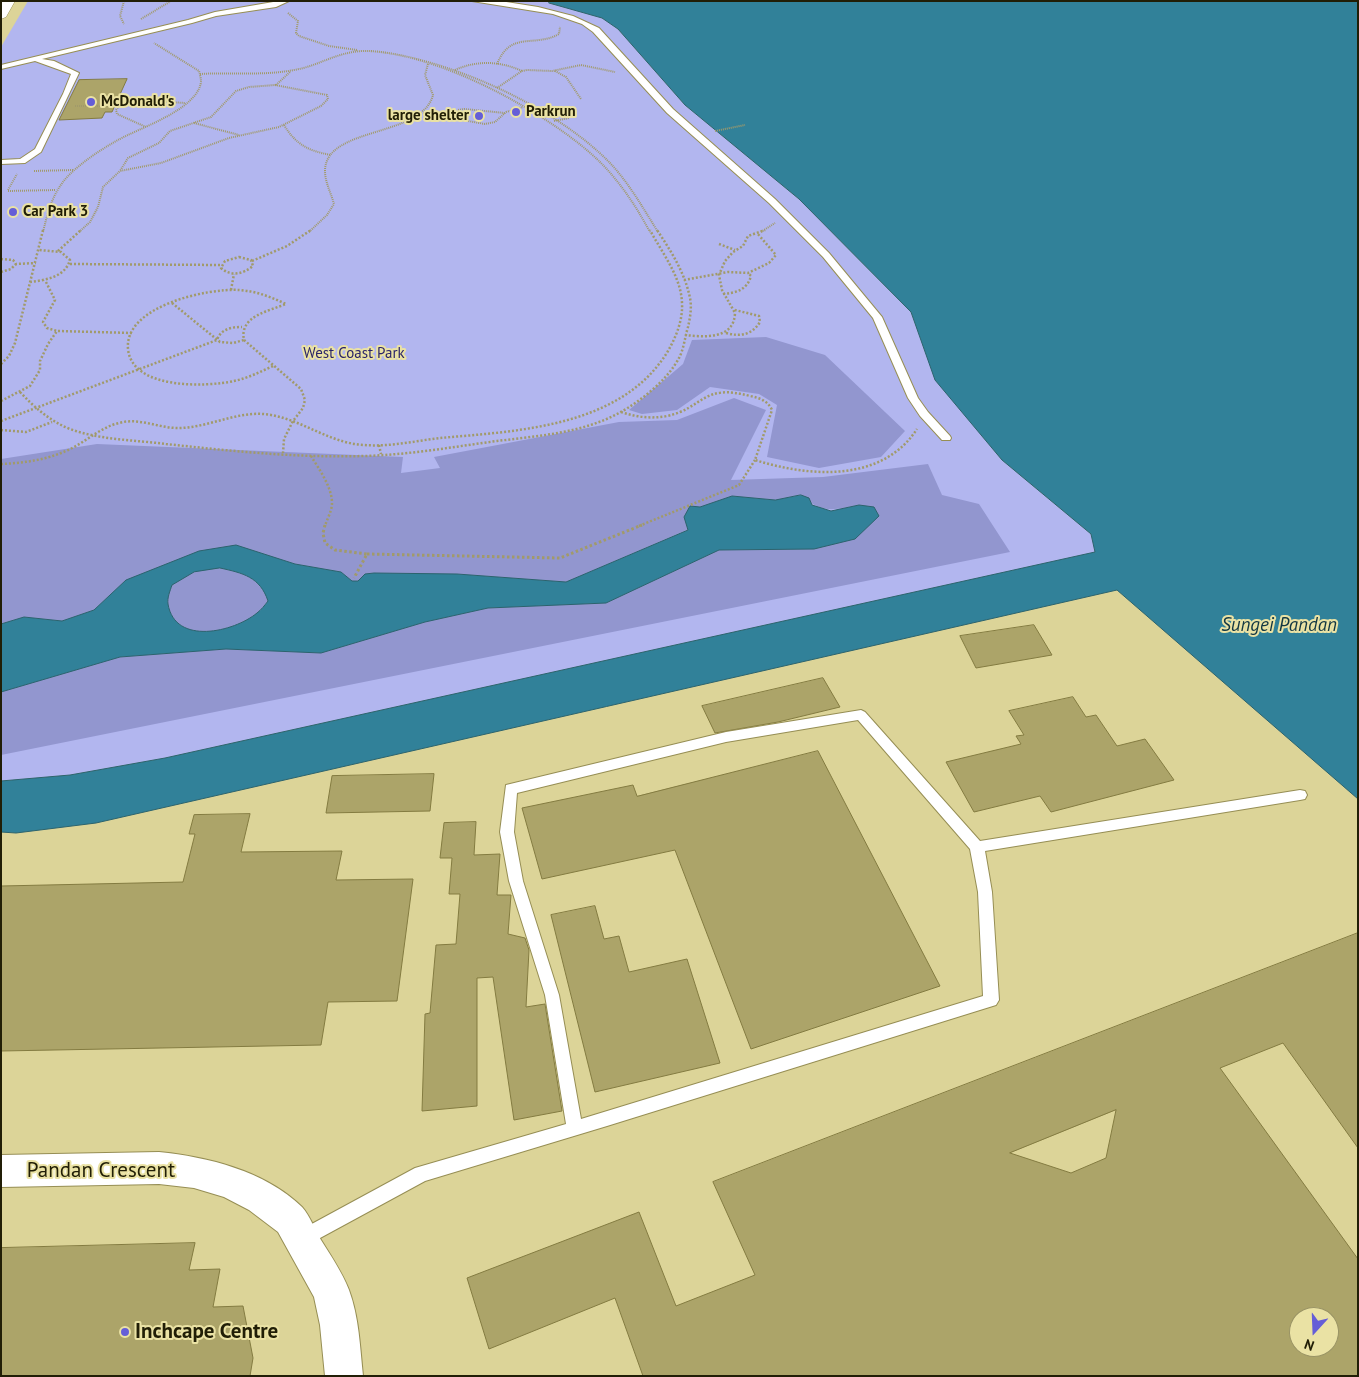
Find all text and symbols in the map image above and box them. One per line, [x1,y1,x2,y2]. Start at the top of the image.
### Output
place label: McDonald's [101,93,174,111]
marker: McDonald's [85,96,97,108]
place label: Parkrun [526,103,576,121]
marker: Parkrun [510,106,522,118]
place label: large shelter [388,107,469,125]
marker: large shelter [473,110,485,122]
place label: Car Park 3 [23,203,88,221]
marker: Car Park 3 [7,206,19,218]
park label: West Coast Park [303,345,405,363]
water label: Sungei Pandan [1221,615,1337,637]
street label: Pandan Crescent [27,1158,175,1184]
north arrow [1289,1307,1339,1357]
place label: Inchcape Centre [135,1319,278,1345]
marker: Inchcape Centre [119,1326,131,1338]
text: N [1302,1335,1317,1355]

